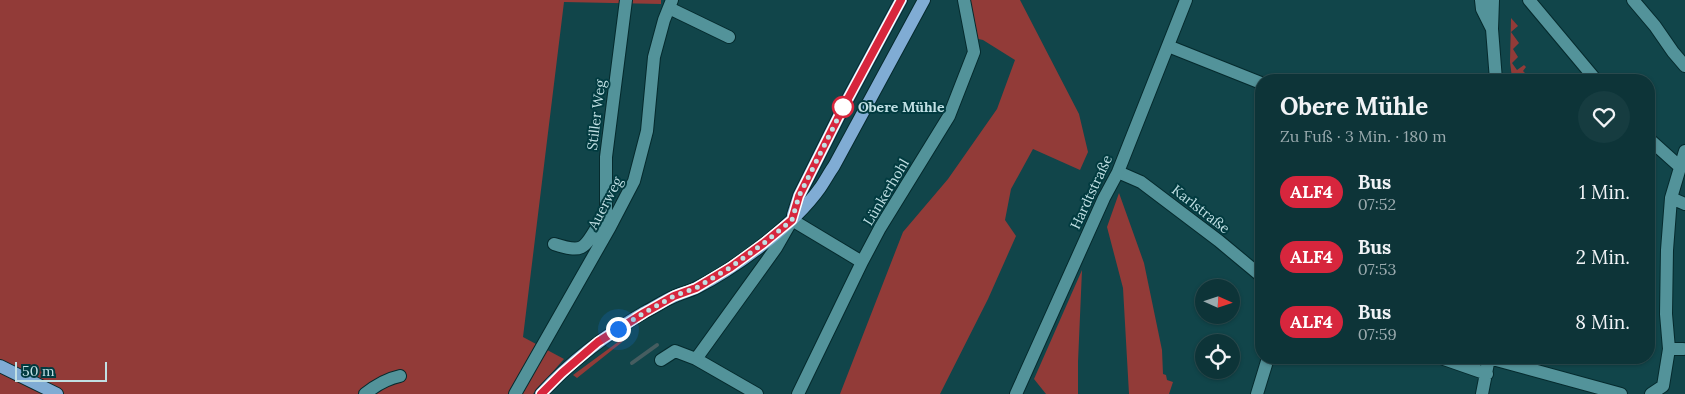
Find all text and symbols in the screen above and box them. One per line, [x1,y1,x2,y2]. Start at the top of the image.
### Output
street label: Stiller Weg [583,78,609,151]
text: Obere Mühle [1280,91,1428,122]
button: heart [1578,91,1630,143]
marker: Obere Mühle [832,96,854,118]
place label: Obere Mühle [858,98,945,116]
text: Zu Fuß · 3 Min. · 180 m [1280,126,1447,146]
street label: Hardtstraße [1066,152,1116,232]
street label: Lünkerhohl [859,155,913,229]
text: Bus [1358,170,1391,194]
street label: Auerweg [583,173,627,233]
text: ALF4 [1290,180,1333,203]
text: 1 Min. [1579,180,1630,204]
street label: Karlstraße [1168,181,1234,238]
text: 07:52 [1358,194,1396,214]
text: Bus [1358,235,1391,259]
text: ALF4 [1290,245,1333,268]
text: 2 Min. [1576,245,1630,269]
text: 07:53 [1358,259,1396,279]
north arrow [1195,279,1240,324]
map controls [1195,279,1240,379]
text: Bus [1358,300,1391,324]
text: ALF4 [1290,310,1333,333]
text: 8 Min. [1575,310,1630,334]
your location [606,317,631,342]
text: 07:59 [1358,324,1397,344]
button: locate [1195,334,1240,379]
scale bar [15,359,108,382]
text: 50 m [22,362,55,380]

